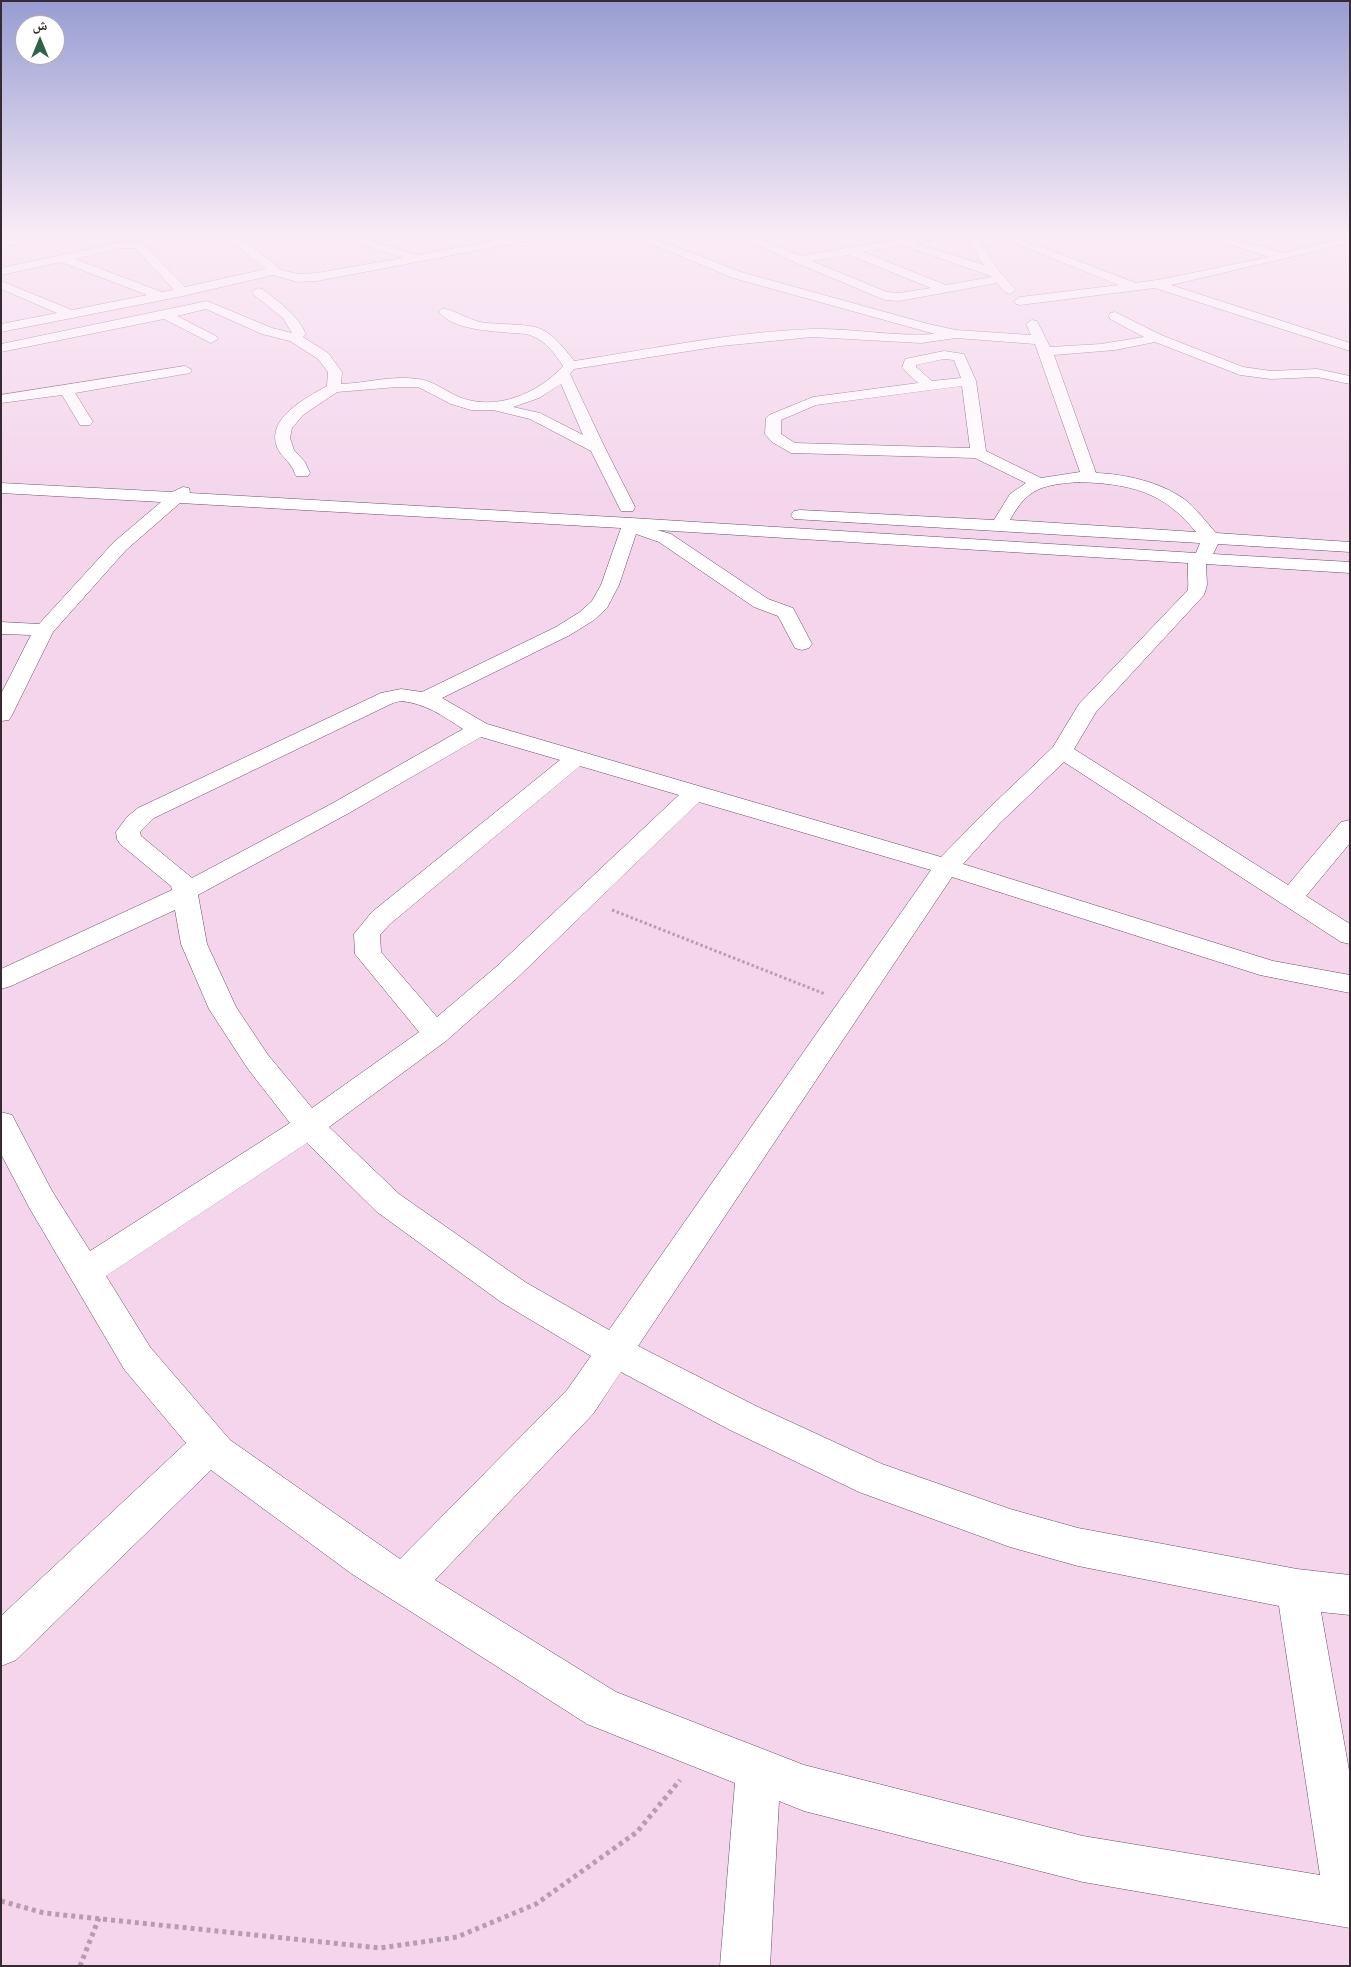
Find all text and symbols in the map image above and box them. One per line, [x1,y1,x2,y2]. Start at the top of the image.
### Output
north arrow [15,15,65,65]
text: ش [33,17,47,34]

